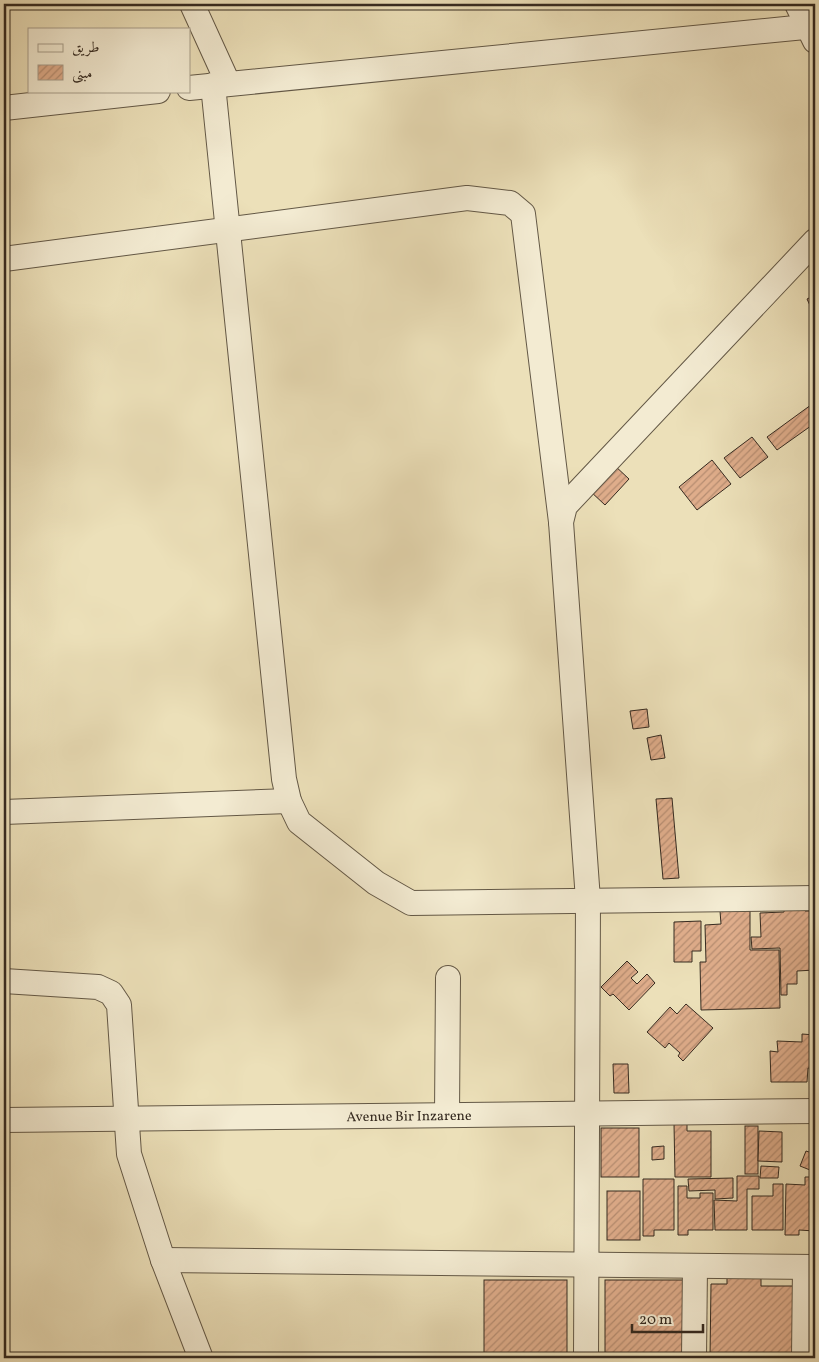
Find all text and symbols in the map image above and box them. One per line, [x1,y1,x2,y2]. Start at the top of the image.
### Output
legend [28,28,190,92]
text: طريق [72,38,99,59]
text: مبنى [72,64,92,85]
street label: Avenue Bir Inzarene [346,1107,472,1127]
scale bar [632,1302,703,1334]
text: 20 m [639,1310,672,1331]

